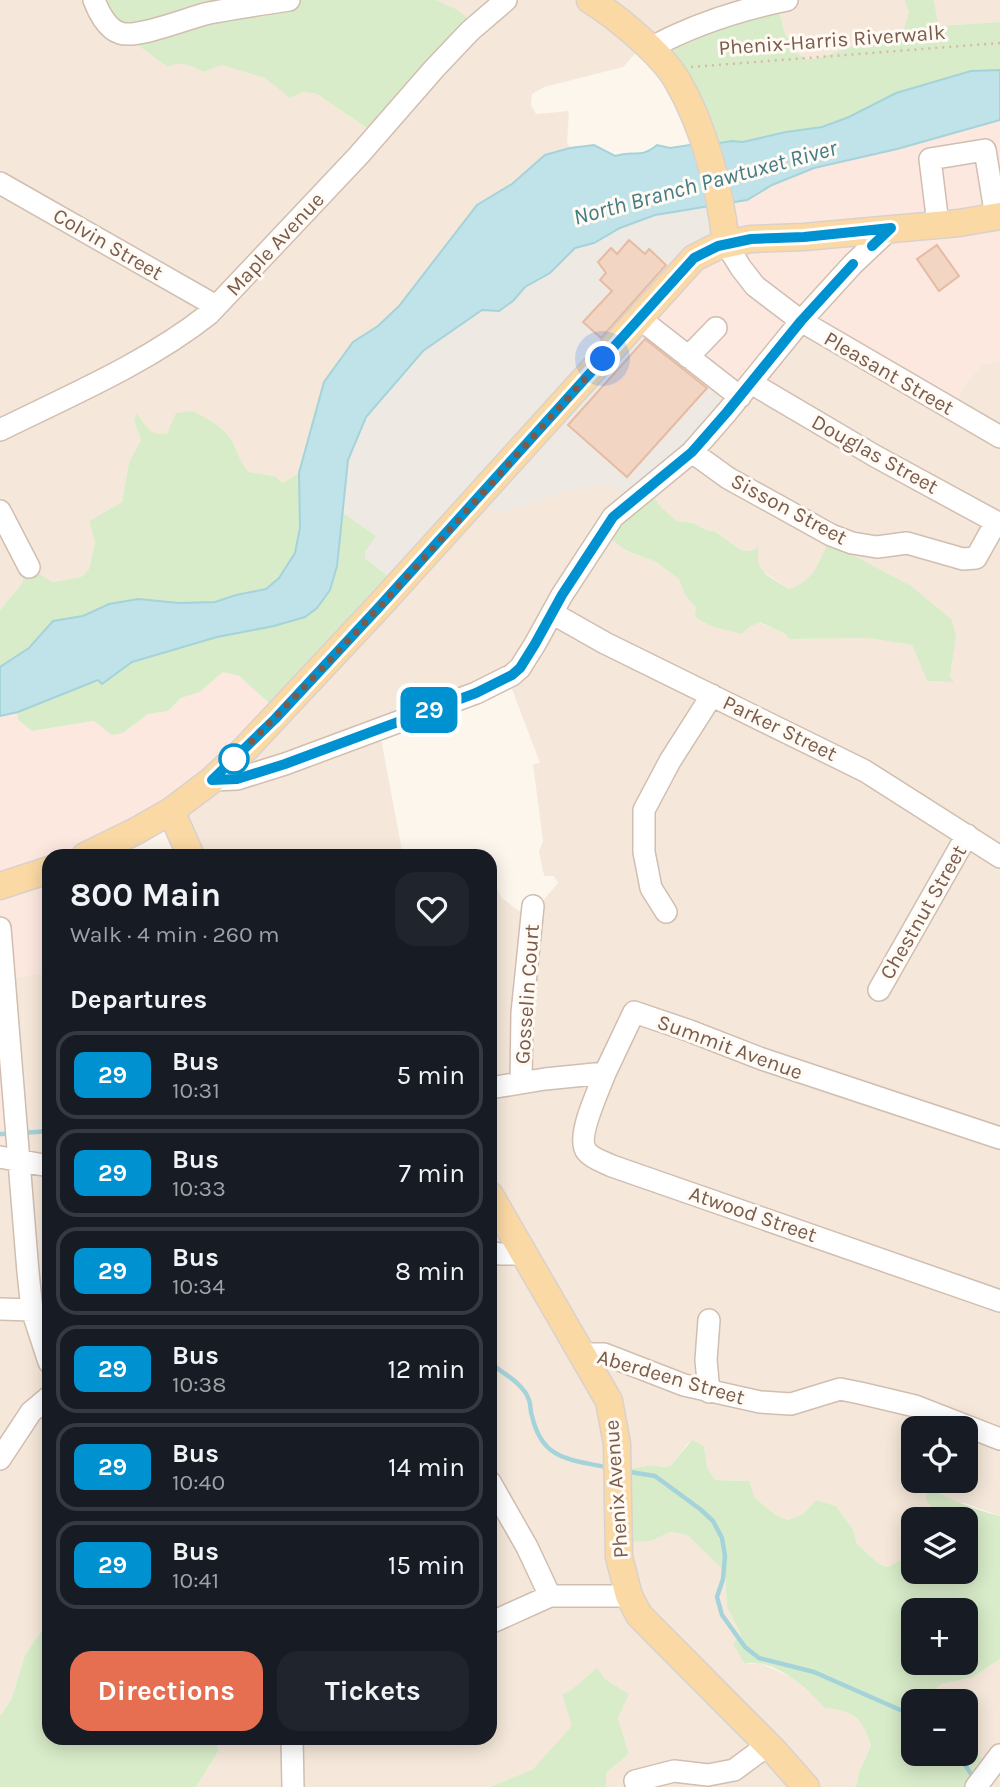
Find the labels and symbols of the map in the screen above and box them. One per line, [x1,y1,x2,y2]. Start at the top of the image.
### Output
street label: Phenix-Harris Riverwalk [718,20,947,60]
water label: North Branch Pawtuxet River [570,134,841,231]
street label: Maple Avenue [221,187,329,301]
street label: Colvin Street [49,203,167,285]
street label: Pleasant Street [820,326,958,420]
your location [585,341,620,376]
street label: Douglas Street [808,409,943,499]
street label: Sisson Street [727,468,851,550]
line badge: 29 [398,687,460,733]
street label: Parker Street [719,690,841,766]
unlabelled marker [219,744,249,774]
street label: Chestnut Street [875,840,971,983]
street label: Gosselin Court [510,923,544,1065]
street label: Summit Avenue [654,1010,806,1084]
street label: Atwood Street [686,1181,820,1247]
street label: Aberdeen Street [595,1344,748,1410]
street label: Phenix Avenue [599,1419,633,1559]

